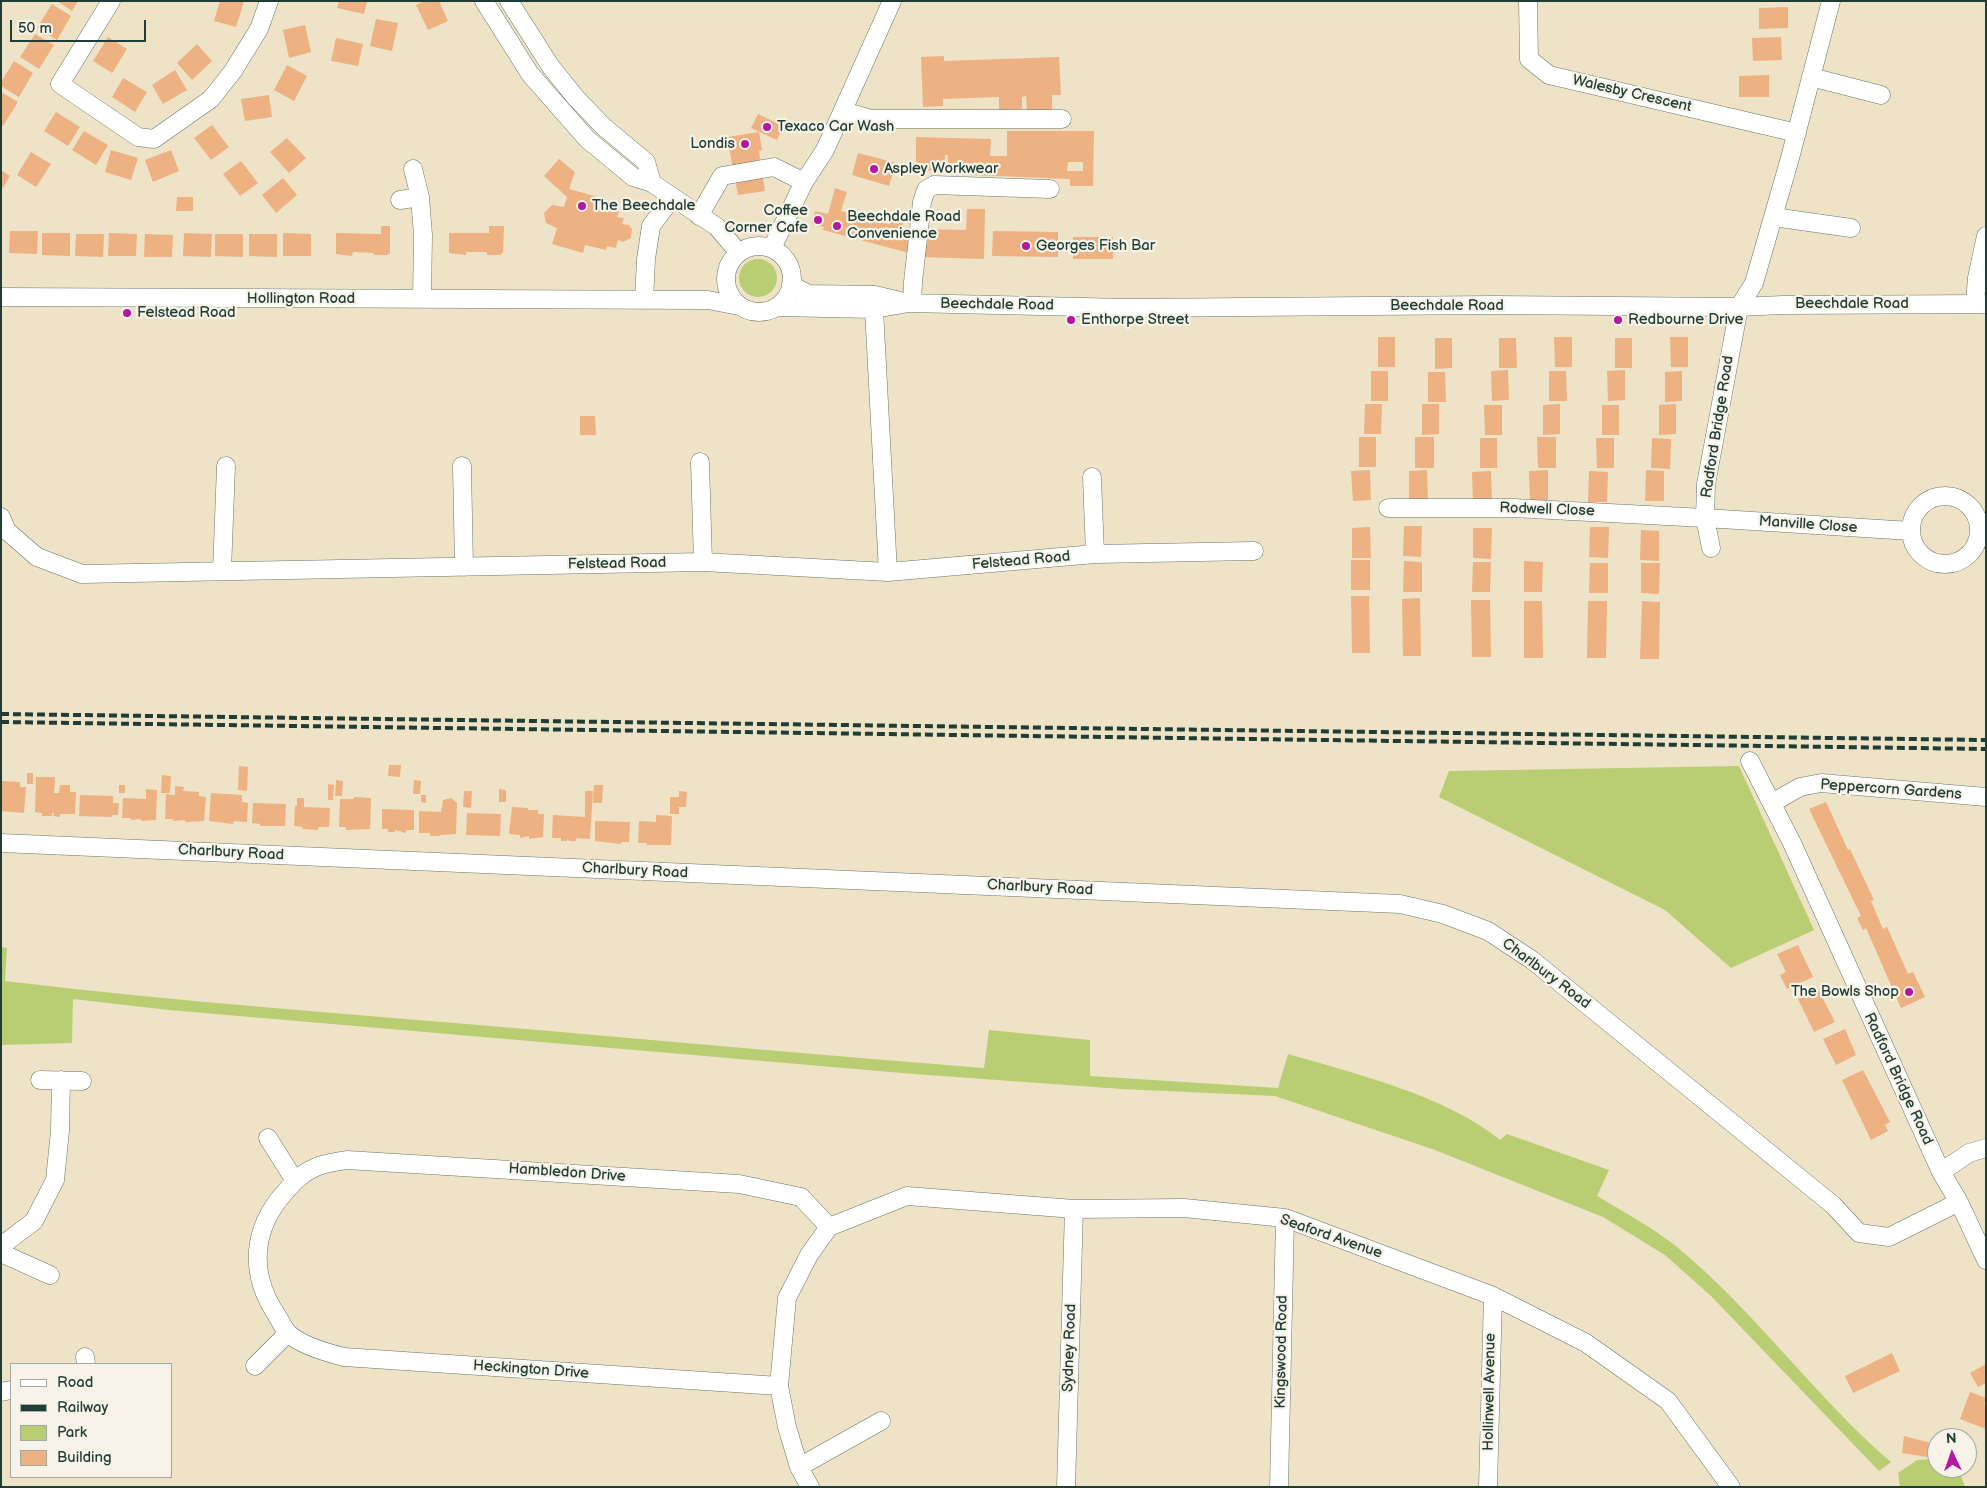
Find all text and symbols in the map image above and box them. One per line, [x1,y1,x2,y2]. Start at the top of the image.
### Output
scale bar [12,10,149,42]
text: 50 m [18,19,52,38]
street label: Walesby Crescent [1571,72,1693,116]
place label: Texaco Car Wash [777,118,894,136]
marker: Texaco Car Wash [761,121,773,133]
place label: Londis [690,135,735,153]
marker: Londis [739,138,751,150]
place label: Aspley Workwear [884,160,998,178]
marker: Aspley Workwear [868,163,880,175]
place label: The Beechdale [592,197,695,215]
marker: The Beechdale [576,200,588,212]
place label: Coffee Corner Cafe [724,202,808,237]
place label: Beechdale Road Convenience [847,208,961,243]
marker: Coffee Corner Cafe [812,214,824,226]
marker: Beechdale Road Convenience [831,220,843,232]
place label: Georges Fish Bar [1036,237,1155,255]
marker: Georges Fish Bar [1020,240,1032,252]
street label: Hollington Road [247,290,355,308]
street label: Beechdale Road [940,295,1054,315]
street label: Beechdale Road [1795,295,1909,313]
street label: Beechdale Road [1390,297,1504,315]
place label: Felstead Road [137,304,236,322]
marker: Felstead Road [121,307,133,319]
place label: Enthorpe Street [1081,311,1189,329]
place label: Redbourne Drive [1628,311,1743,329]
marker: Enthorpe Street [1065,314,1077,326]
marker: Redbourne Drive [1612,314,1624,326]
street label: Radford Bridge Road [1698,355,1738,499]
street label: Rodwell Close [1499,499,1595,521]
street label: Manville Close [1758,513,1858,537]
street label: Felstead Road [971,548,1071,574]
street label: Felstead Road [568,554,666,574]
street label: Peppercorn Gardens [1820,776,1962,804]
street label: Charlbury Road [178,841,284,865]
street label: Charlbury Road [582,859,688,883]
street label: Charlbury Road [987,876,1093,900]
street label: Charlbury Road [1498,935,1594,1013]
place label: The Bowls Shop [1791,983,1899,1001]
marker: The Bowls Shop [1903,986,1915,998]
street label: Radford Bridge Road [1859,1010,1937,1148]
street label: Hambledon Drive [508,1160,626,1186]
street label: Seaford Avenue [1277,1211,1385,1263]
street label: Kingswood Road [1272,1295,1292,1409]
street label: Sydney Road [1059,1304,1081,1392]
street label: Hollinwell Avenue [1480,1333,1500,1451]
street label: Heckington Drive [472,1357,590,1383]
legend [10,1363,172,1478]
text: Road [57,1373,93,1392]
text: Railway [57,1398,108,1417]
text: Park [57,1423,87,1442]
north arrow [1927,1428,1977,1478]
text: N [1946,1430,1957,1447]
text: Building [57,1448,112,1467]

